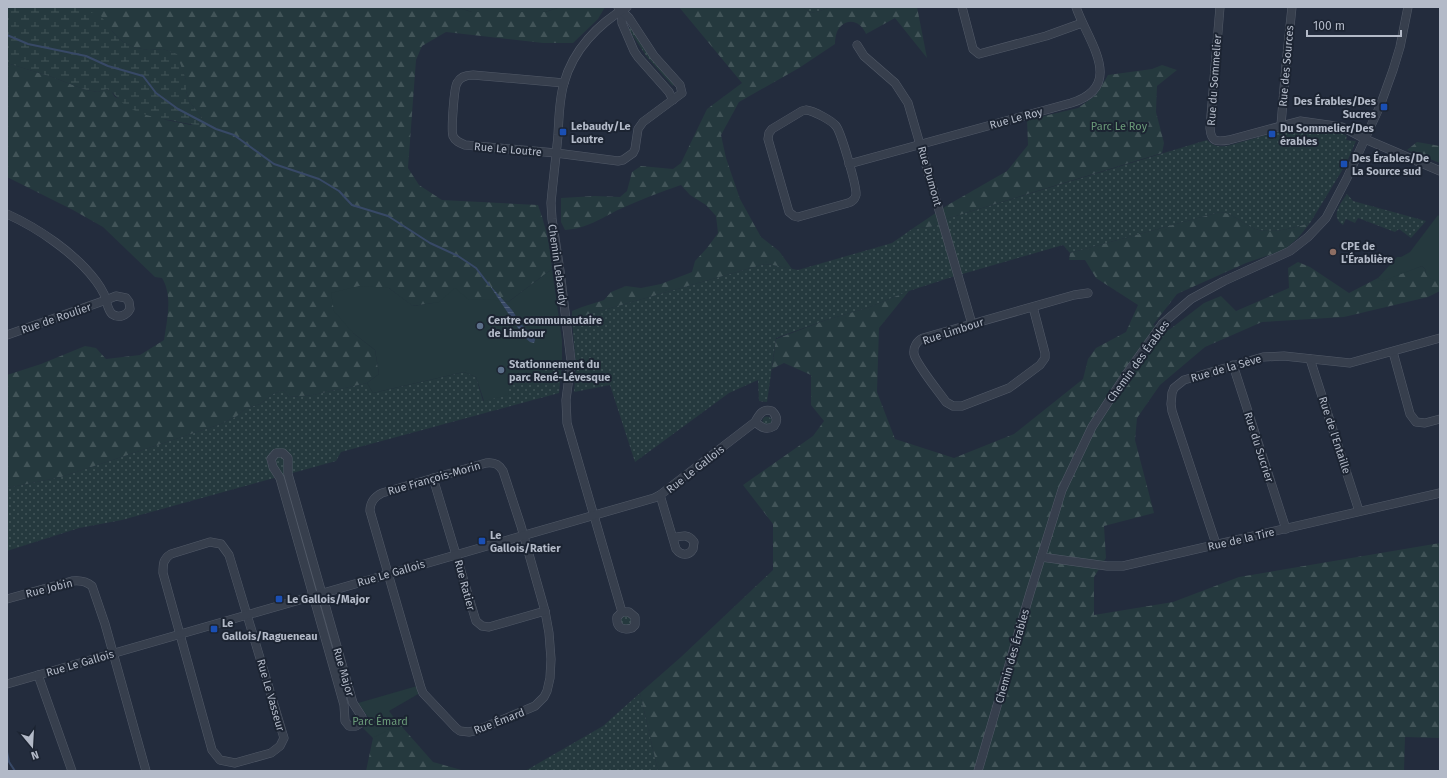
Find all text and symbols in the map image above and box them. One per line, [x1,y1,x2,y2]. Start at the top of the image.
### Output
scale bar [1307,12,1401,38]
text: 100 m [1313,19,1345,33]
street label: Rue des Sources [1276,25,1297,107]
street label: Rue du Sommelier [1205,33,1224,126]
place label: Des Érables/Des Sucres [1294,94,1377,121]
marker: Des Érables/Des Sucres [1379,102,1389,112]
street label: Rue Le Roy [988,105,1045,132]
place label: Lebaudy/Le Loutre [571,120,631,146]
park label: Parc Le Roy [1091,120,1148,133]
place label: Du Sommelier/Des érables [1280,122,1375,148]
marker: Lebaudy/Le Loutre [558,127,568,137]
marker: Du Sommelier/Des érables [1267,129,1277,139]
street label: Rue Le Loutre [474,140,542,159]
street label: Rue Dumont [915,145,944,208]
place label: Des Érables/De La Source sud [1352,151,1429,178]
marker: Des Érables/De La Source sud [1339,159,1349,169]
street label: Chemin Lebaudy [545,223,570,307]
place label: CPE de L'Érablière [1341,240,1393,266]
marker: CPE de L'Érablière [1328,247,1338,257]
street label: Rue de Roulier [19,300,94,337]
place label: Centre communautaire de Limbour [488,314,602,340]
street label: Rue Limbour [921,315,986,347]
street label: Chemin des Érables [1104,317,1172,405]
marker: Centre communautaire de Limbour [475,321,485,331]
street label: Rue de la Sève [1189,352,1263,385]
place label: Stationnement du parc René-Lévesque [509,358,610,384]
marker: Stationnement du parc René-Lévesque [496,365,506,375]
street label: Rue de l'Entaille [1316,395,1353,475]
street label: Rue du Sucrier [1241,410,1276,485]
street label: Rue Le Gallois [664,443,727,496]
street label: Rue François-Morin [386,459,482,498]
street label: Rue de la Tire [1206,525,1276,553]
place label: Le Gallois/Ratier [490,529,561,555]
marker: Le Gallois/Ratier [477,536,487,546]
street label: Rue Le Gallois [356,558,427,589]
street label: Rue Ratier [452,558,478,613]
street label: Rue Jobin [24,576,74,601]
place label: Le Gallois/Major [287,593,370,606]
marker: Le Gallois/Major [274,594,284,604]
street label: Chemin des Érables [992,607,1032,705]
place label: Le Gallois/Ragueneau [222,617,318,643]
marker: Le Gallois/Ragueneau [209,624,219,634]
street label: Rue Major [330,646,357,699]
street label: Rue Le Gallois [45,648,116,679]
street label: Rue Le Vasseur [254,658,287,733]
street label: Rue Émard [471,705,527,737]
park label: Parc Émard [352,714,408,728]
north arrow [12,726,52,766]
text: N [29,748,40,762]

